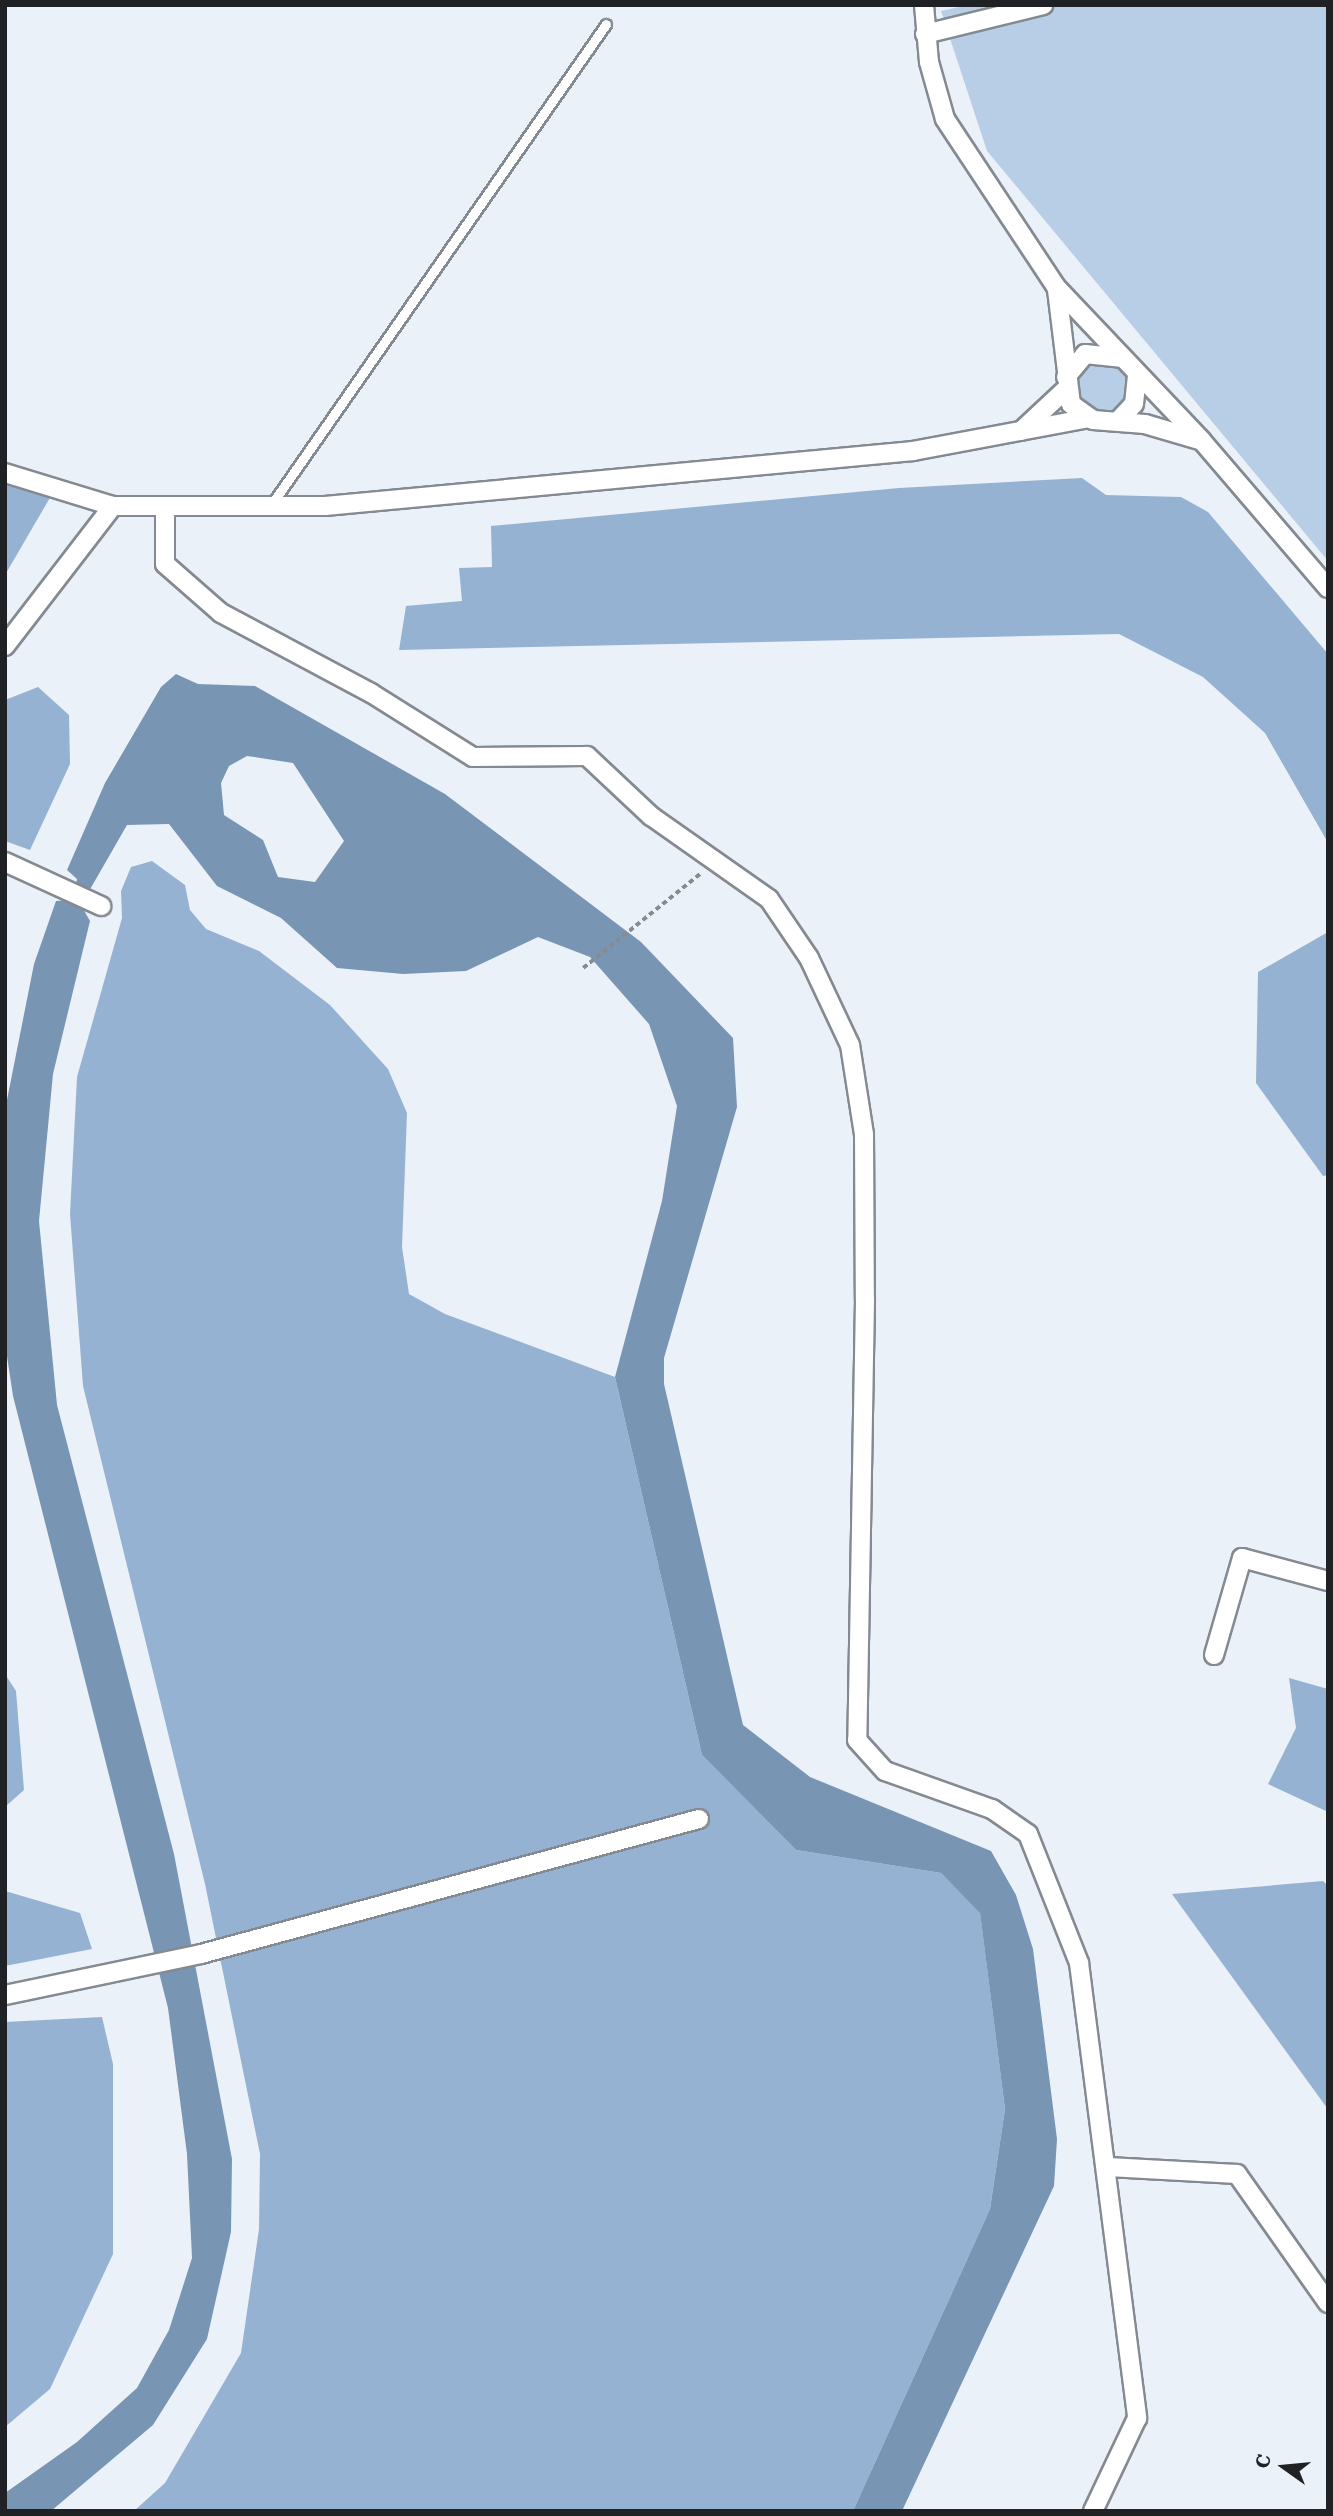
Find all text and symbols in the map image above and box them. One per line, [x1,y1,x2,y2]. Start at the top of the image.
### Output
north arrow [1249,2432,1319,2502]
text: С [1250,2452,1276,2471]

